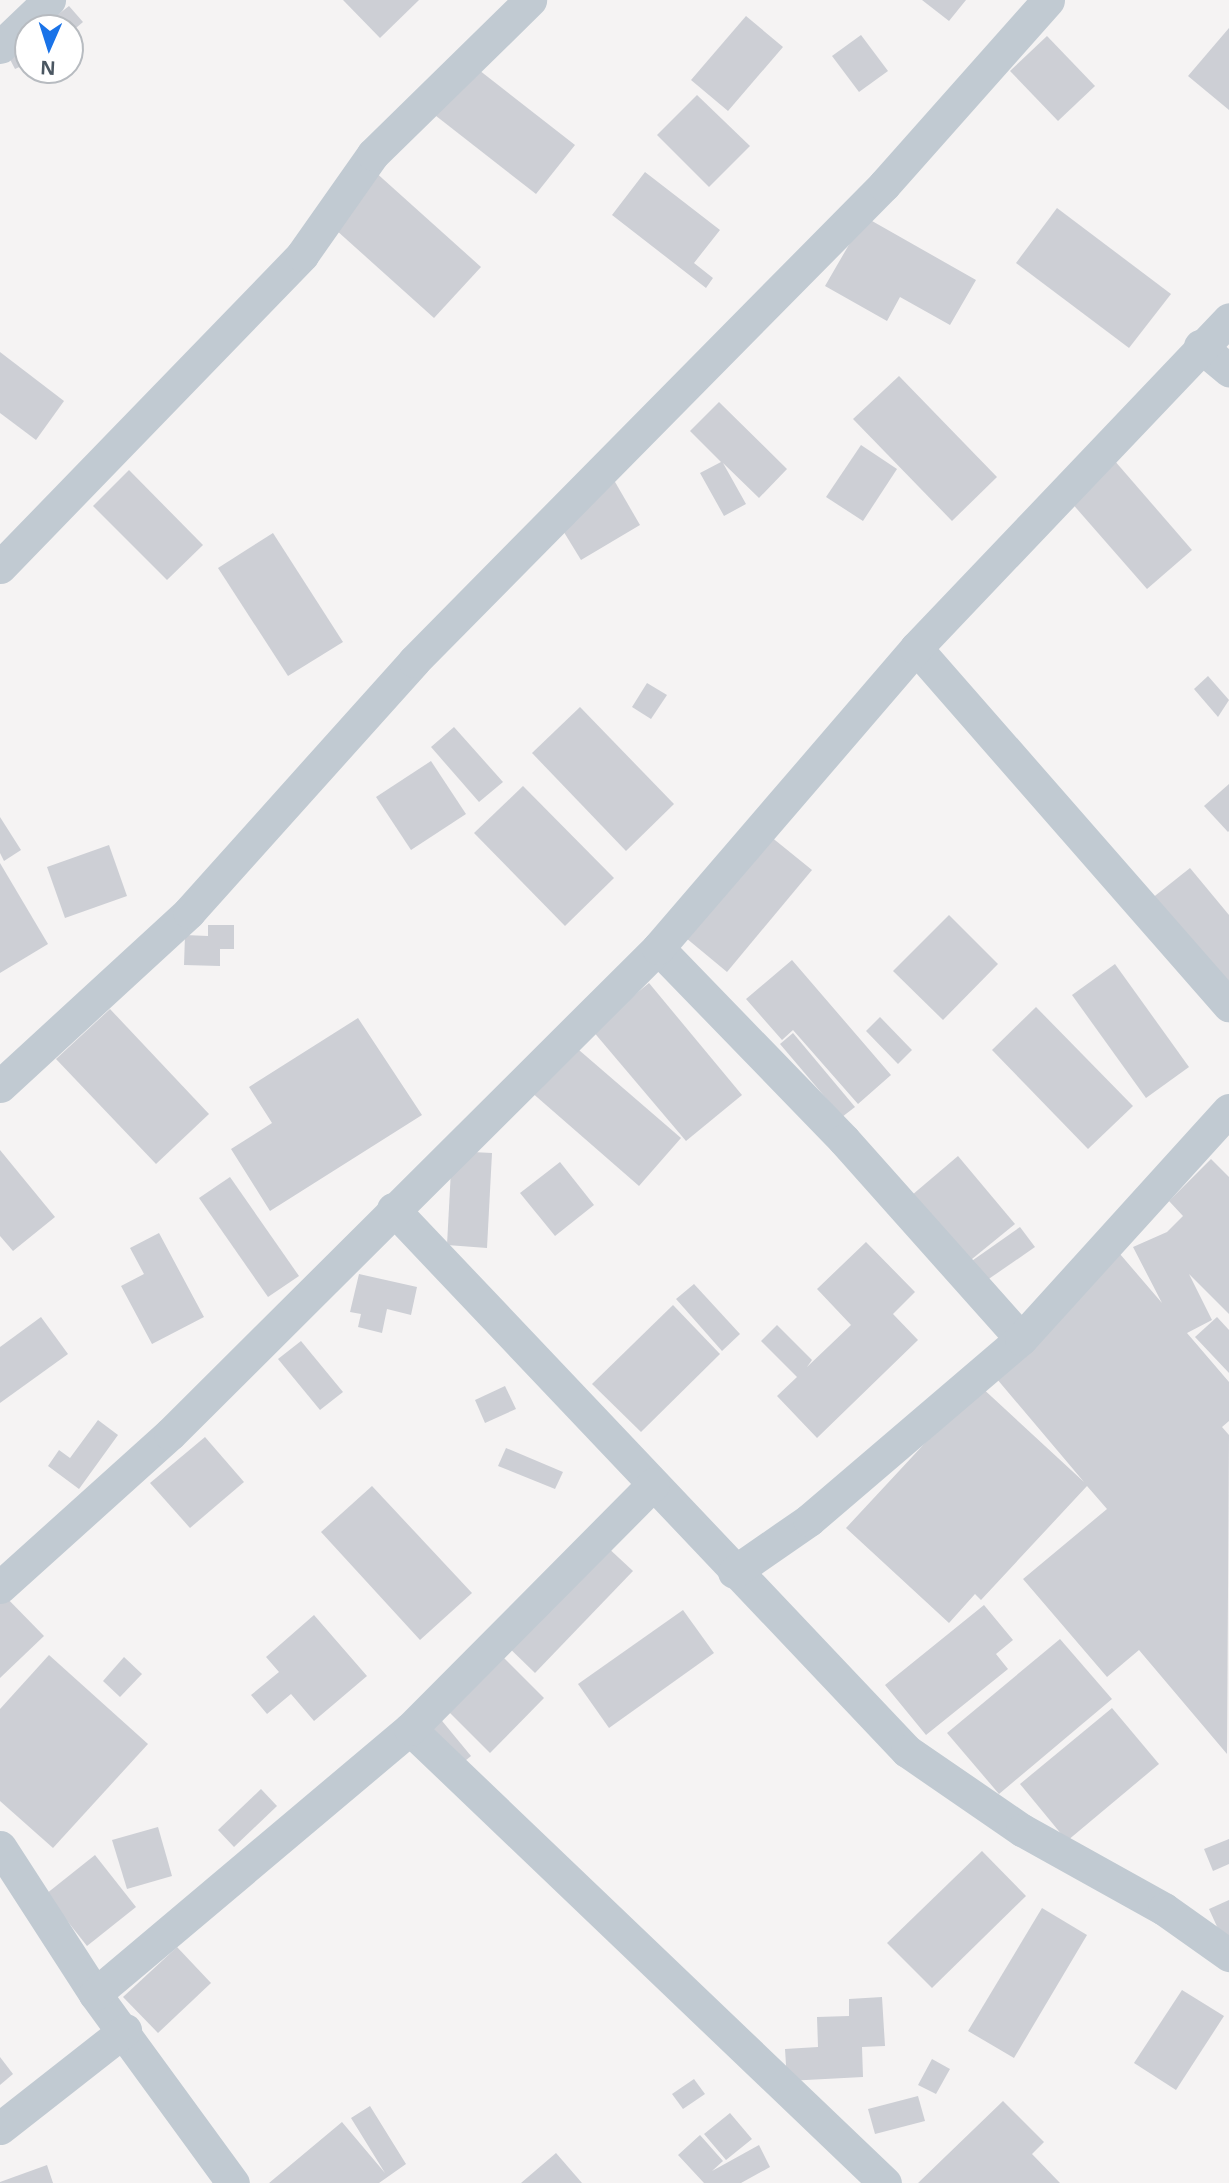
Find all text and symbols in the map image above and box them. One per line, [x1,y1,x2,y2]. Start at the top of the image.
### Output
north arrow [14,14,84,84]
text: N [40,55,56,81]

